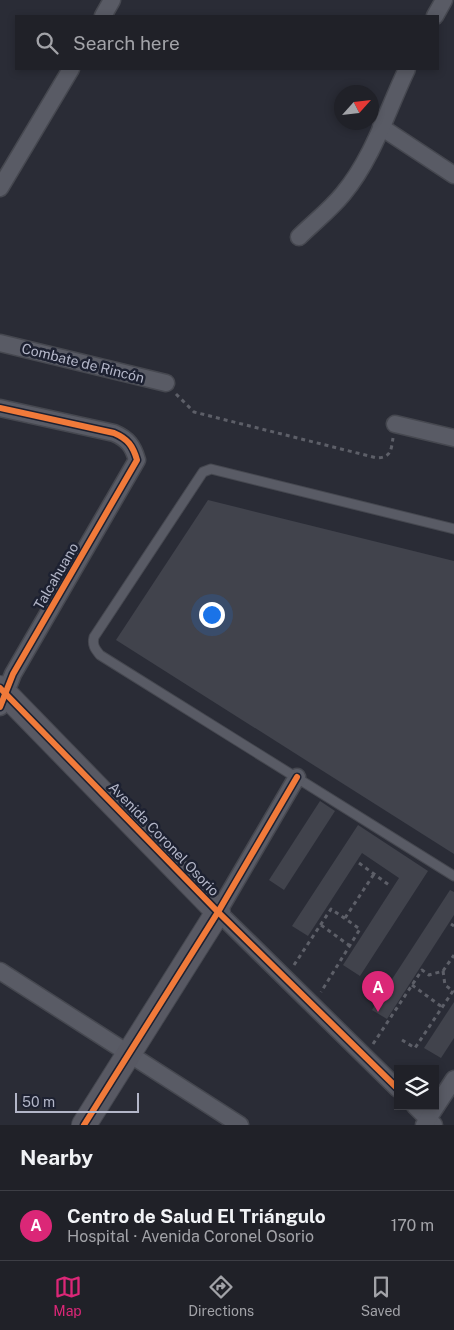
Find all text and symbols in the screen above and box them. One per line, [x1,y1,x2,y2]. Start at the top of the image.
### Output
search box [15,15,439,70]
icon: search [33,29,61,57]
text: Search here [73,32,180,54]
north arrow [334,85,379,130]
street label: Combate de Rincón [20,340,146,386]
street label: Talcahuano [30,540,82,612]
your location [199,602,225,628]
street label: Avenida Coronel Osorio [106,779,222,899]
pin: A [362,971,394,1012]
map controls [394,1065,439,1110]
button: layers [394,1065,439,1110]
scale bar [15,1090,139,1113]
text: 50 m [22,1094,55,1110]
text: Nearby [20,1145,93,1170]
text: Centro de Salud El Triángulo [67,1205,326,1227]
text: A [30,1216,42,1235]
text: 170 m [391,1216,434,1235]
text: Hospital · Avenida Coronel Osorio [67,1227,314,1246]
tab: Map [53,1273,82,1319]
tab: Directions [188,1273,254,1319]
tab: Saved [361,1273,401,1319]

